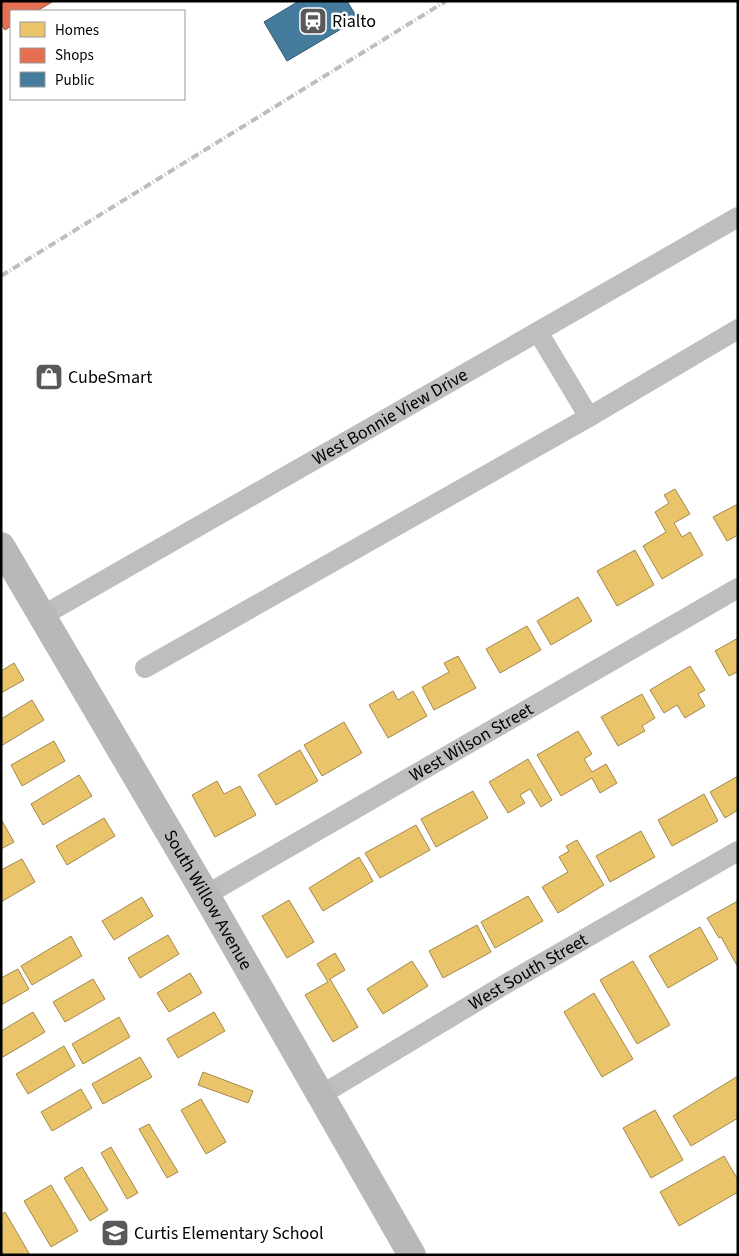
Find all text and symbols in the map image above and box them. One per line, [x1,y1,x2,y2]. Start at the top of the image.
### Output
station icon: Rialto [298,6,328,36]
place label: Rialto [332,9,376,34]
legend [10,10,185,100]
text: Homes [55,20,99,41]
text: Shops [55,45,94,66]
text: Public [55,70,94,91]
shop icon: CubeSmart [34,362,64,392]
street label: West Bonnie View Drive [308,362,472,471]
place label: CubeSmart [68,365,152,390]
street label: West Wilson Street [405,696,538,788]
street label: South Willow Avenue [158,825,259,974]
street label: West South Street [464,927,592,1016]
school or university icon: Curtis Elementary School [100,1218,130,1248]
place label: Curtis Elementary School [134,1221,324,1246]

